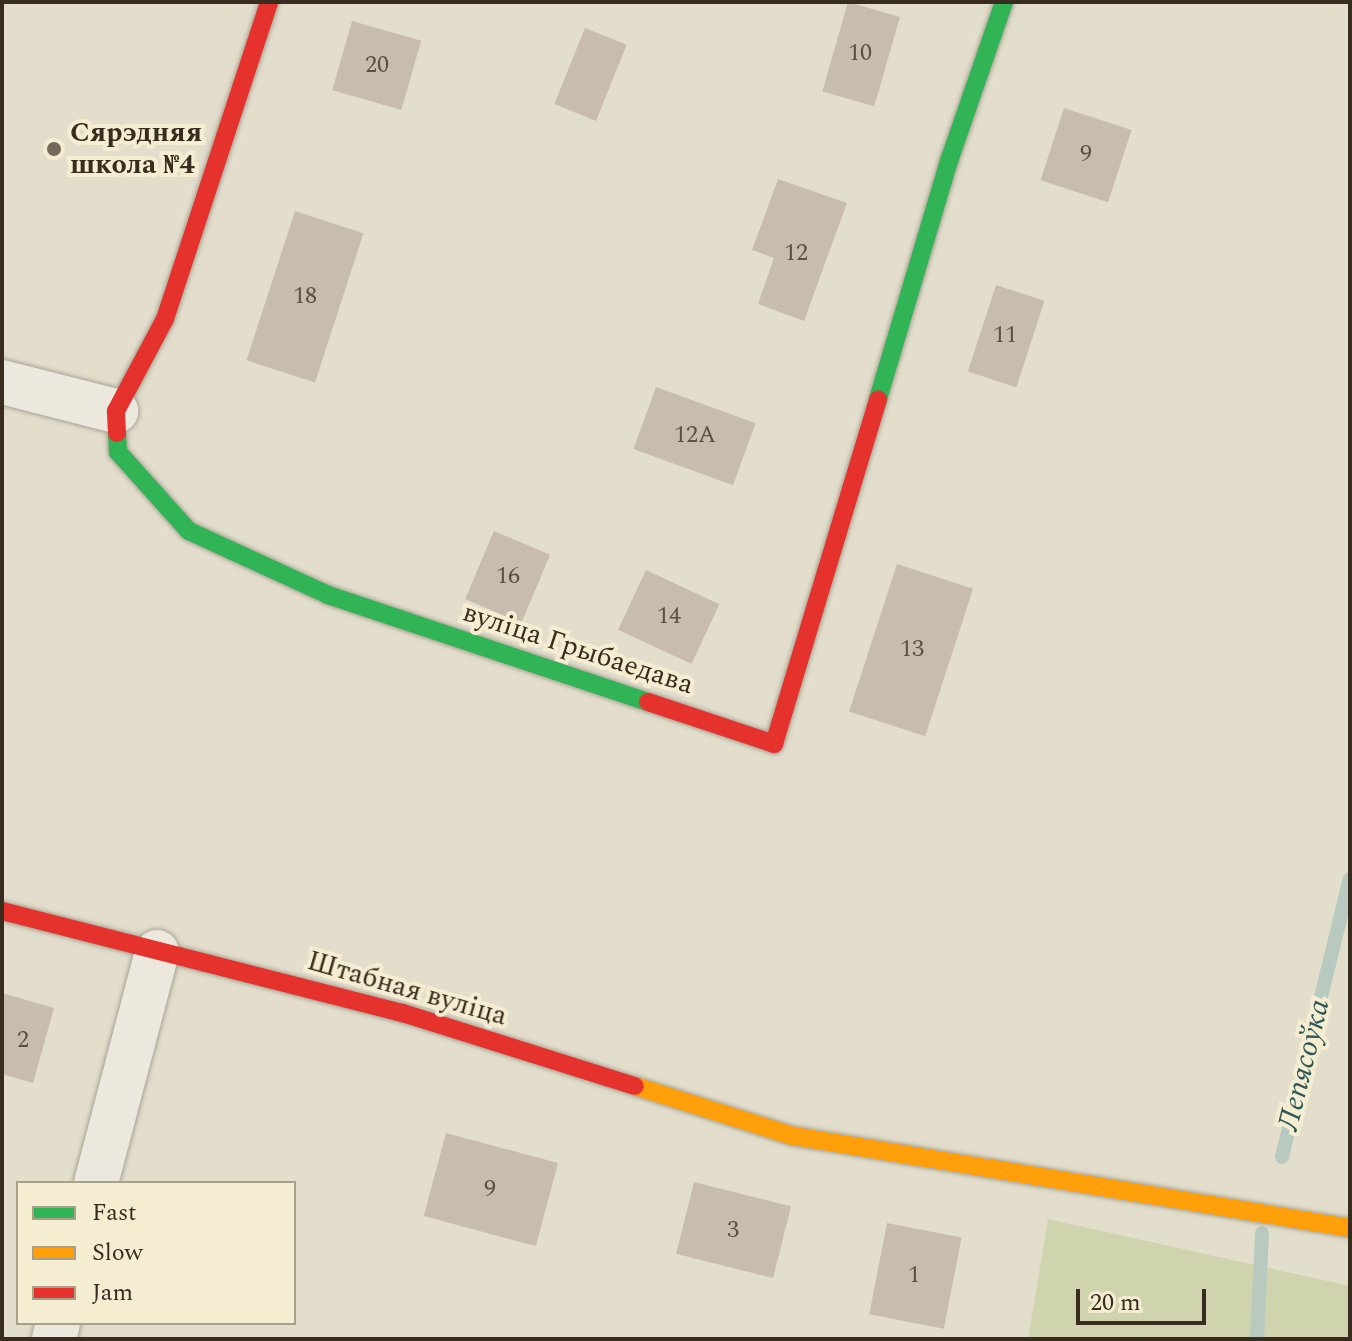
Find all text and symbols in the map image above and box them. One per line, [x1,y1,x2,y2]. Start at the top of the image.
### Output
house number: 10 [848,40,872,68]
house number: 20 [365,52,389,80]
place label: Сярэдняя школа №4 [70,116,202,182]
marker: Сярэдняя школа №4 [45,140,63,158]
house number: 9 [1080,141,1092,169]
house number: 12 [784,240,808,268]
house number: 18 [293,283,317,311]
house number: 11 [993,322,1017,350]
house number: 12А [674,422,716,450]
house number: 16 [496,563,520,591]
street label: вуліца Грыбаедава [458,596,698,702]
house number: 14 [657,603,681,631]
house number: 13 [900,636,924,664]
street label: Штабная вуліца [303,944,511,1034]
water label: Лепясоўка [1270,996,1338,1134]
house number: 2 [17,1027,29,1055]
house number: 9 [484,1176,496,1204]
legend [16,1181,296,1325]
text: Fast [92,1195,137,1231]
house number: 3 [727,1217,739,1245]
text: Slow [92,1235,143,1271]
house number: 1 [908,1262,920,1290]
scale bar [1080,1273,1210,1323]
text: Jam [92,1275,133,1311]
text: 20 m [1090,1285,1141,1321]

